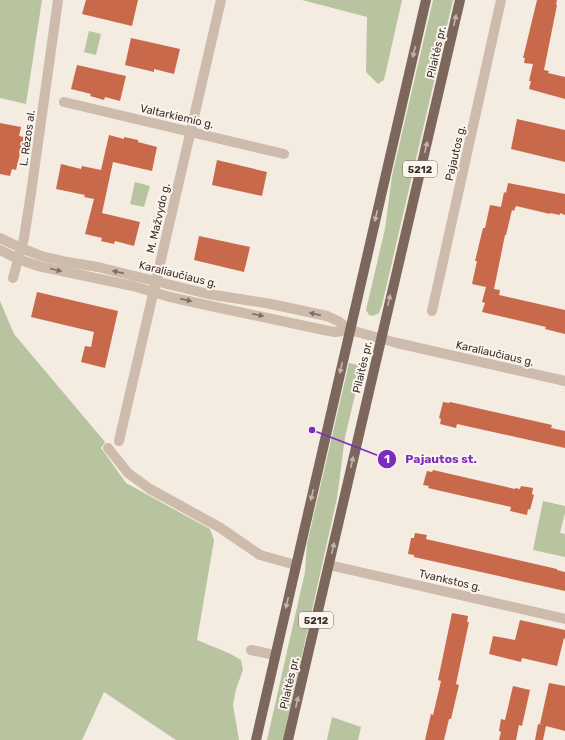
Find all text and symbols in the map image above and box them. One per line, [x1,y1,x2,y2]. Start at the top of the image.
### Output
one-way arrow [453,14,459,26]
street label: Pilaitės pr. [424,25,449,79]
one-way arrow [410,45,416,58]
street label: Valtarkiemio g. [139,102,215,131]
street label: L. Rėzos al. [17,109,38,167]
street label: Pajautos g. [443,124,468,182]
one-way arrow [423,140,429,153]
road number: 5212 [403,161,437,177]
street label: M. Mažvydo g. [144,182,173,254]
one-way arrow [372,210,378,222]
street label: Karaliaučiaus g. [138,259,218,291]
one-way arrow [50,267,62,273]
one-way arrow [112,268,124,274]
one-way arrow [387,294,393,307]
one-way arrow [180,298,192,304]
one-way arrow [309,310,321,316]
one-way arrow [252,313,264,319]
street label: Karaliaučiaus g. [455,338,535,369]
street label: Pilaitės pr. [350,340,375,394]
one-way arrow [337,362,343,375]
callout: Pajautos st. [377,447,485,471]
text: 1 [384,452,390,466]
text: Pajautos st. [405,452,477,466]
one-way arrow [350,456,356,468]
one-way arrow [308,489,314,501]
one-way arrow [330,542,336,554]
street label: Tvankstos g. [417,567,483,594]
one-way arrow [284,597,290,610]
road number: 5212 [299,612,333,628]
street label: Pilaitės pr. [277,656,302,710]
one-way arrow [294,696,300,708]

